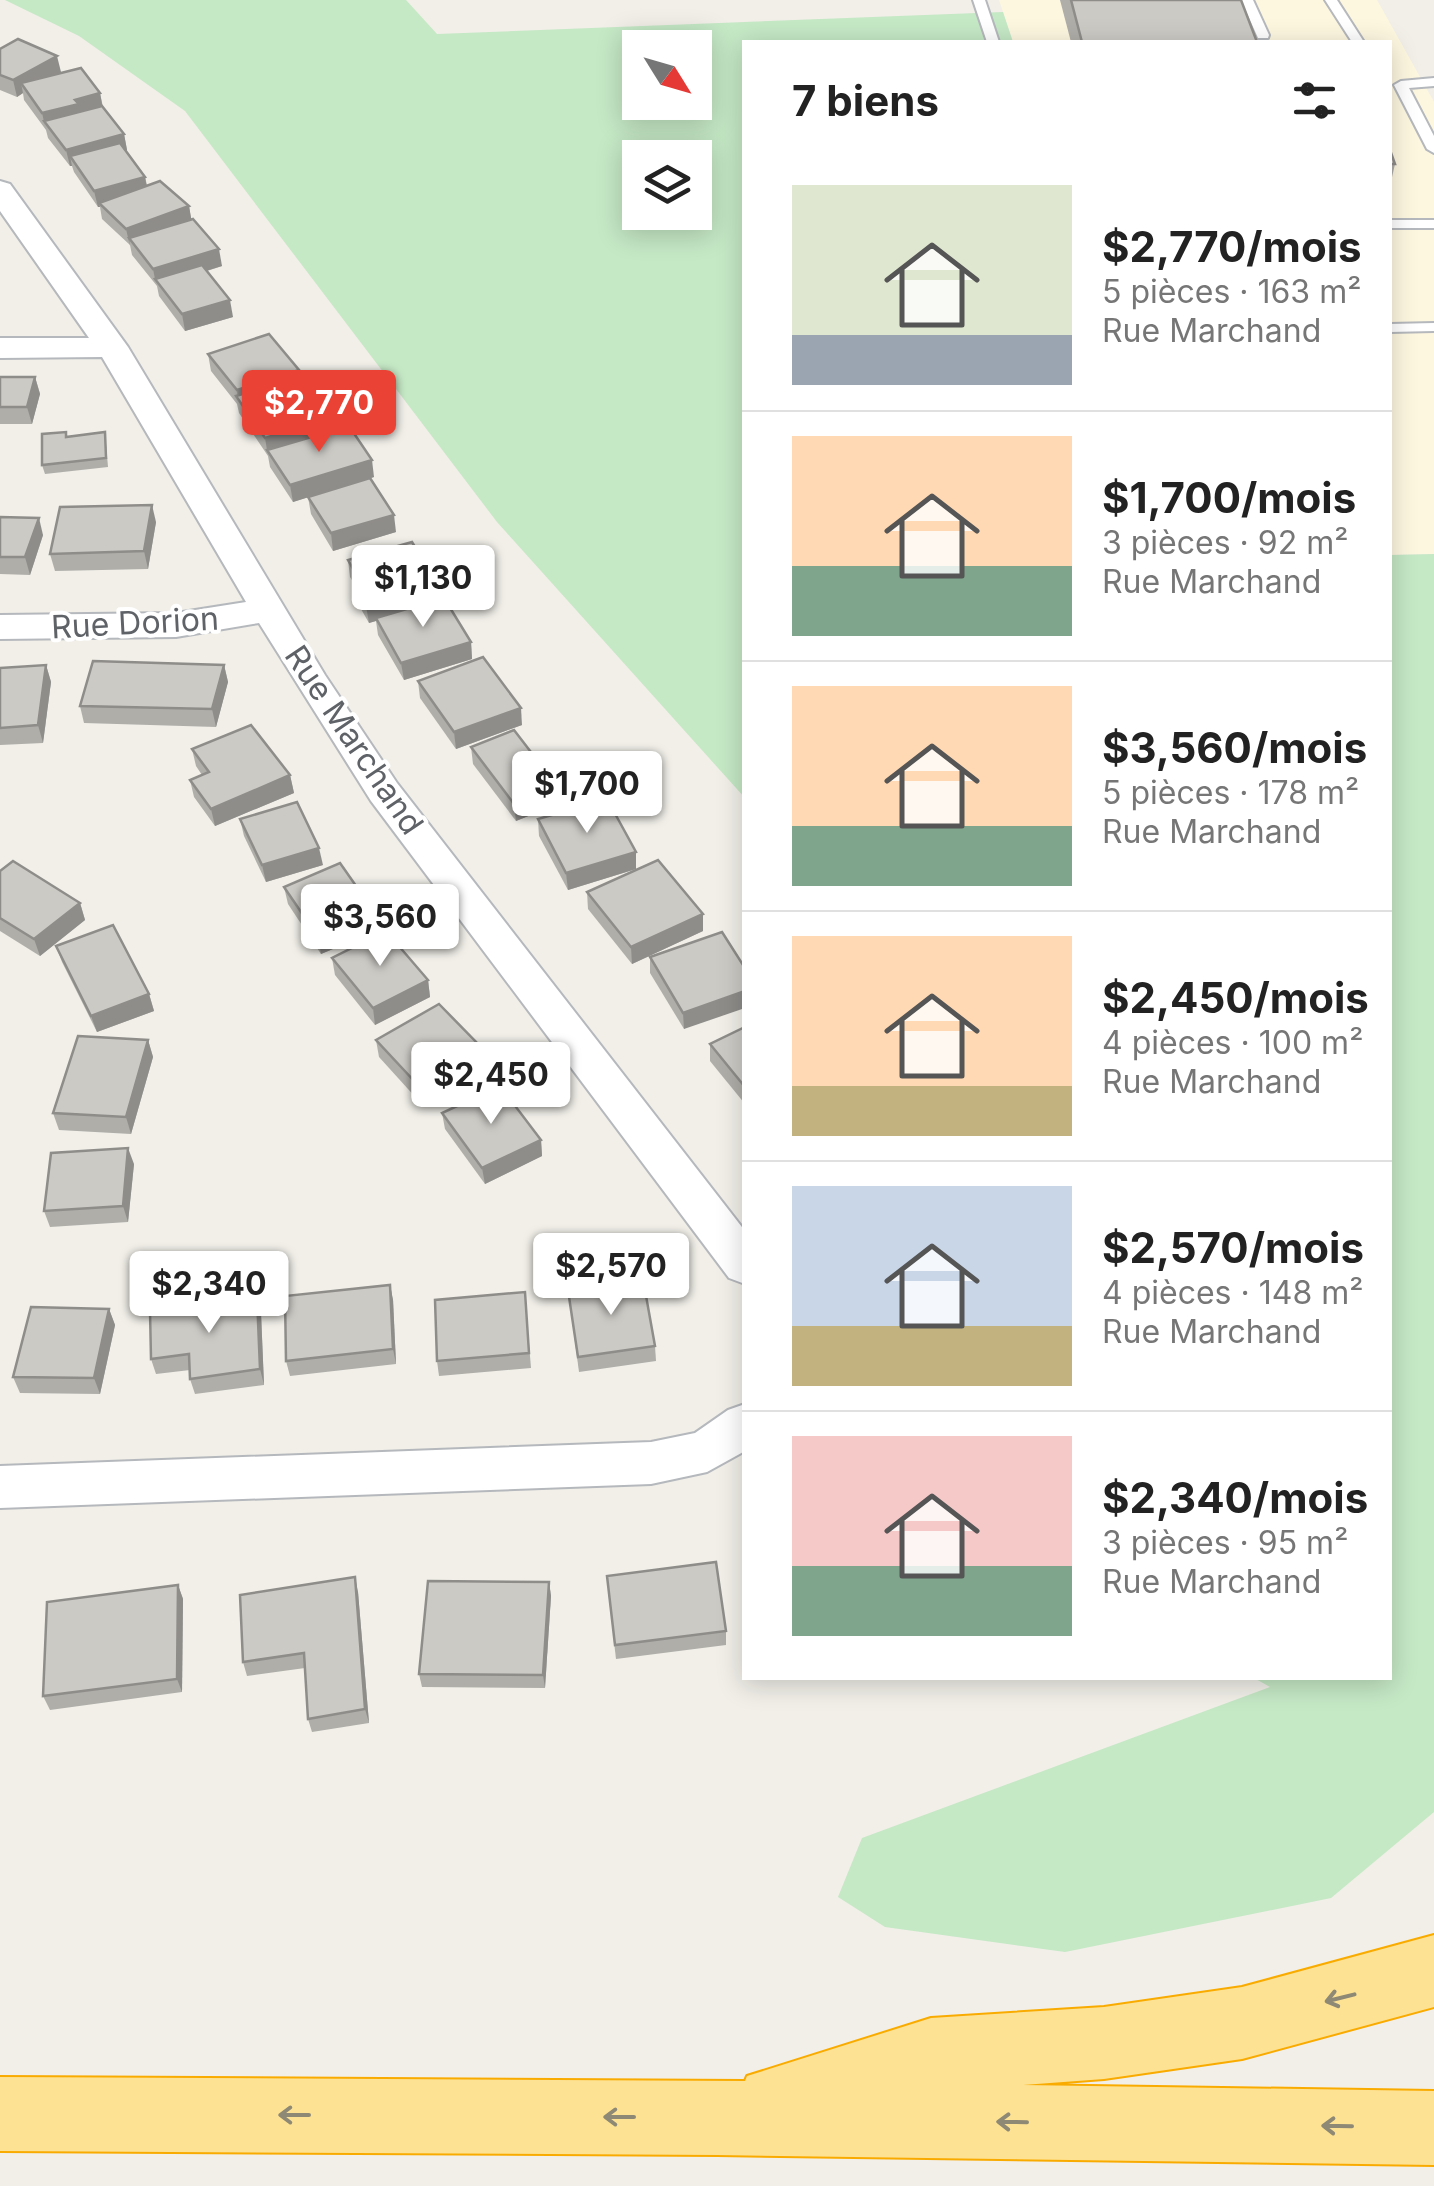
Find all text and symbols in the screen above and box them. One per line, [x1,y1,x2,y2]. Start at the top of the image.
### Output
north arrow [622,30,712,120]
map controls [622,30,712,230]
icon: filters [1287,73,1342,128]
text: 7 biens [792,75,939,126]
button: layers [622,140,712,230]
text: $2,770/mois [1102,221,1362,272]
icon: home [872,225,992,345]
text: 5 pièces · 163 m² [1102,272,1361,311]
text: Rue Marchand [1102,311,1321,350]
pin: $2,770 [238,370,400,455]
text: $2,770 [264,383,374,422]
text: $1,700/mois [1102,472,1356,523]
icon: home [872,476,992,596]
text: 3 pièces · 92 m² [1102,523,1348,562]
pin: $1,130 [342,545,504,630]
text: $1,130 [374,558,472,597]
text: Rue Marchand [1102,562,1321,601]
street label: Rue Dorion [50,599,220,646]
street label: Rue Marchand [277,638,432,842]
text: $3,560/mois [1102,722,1367,773]
icon: home [872,726,992,846]
pin: $1,700 [506,751,668,836]
text: $1,700 [534,764,640,803]
text: 5 pièces · 178 m² [1102,773,1359,812]
text: Rue Marchand [1102,812,1321,851]
pin: $3,560 [299,884,461,969]
text: $3,560 [323,897,437,936]
text: $2,450/mois [1102,972,1369,1023]
icon: home [872,976,992,1096]
text: 4 pièces · 100 m² [1102,1023,1363,1062]
pin: $2,450 [410,1042,572,1127]
text: $2,450 [433,1055,549,1094]
text: Rue Marchand [1102,1062,1321,1101]
text: $2,570/mois [1102,1222,1364,1273]
icon: home [872,1226,992,1346]
pin: $2,570 [530,1233,692,1318]
text: $2,570 [555,1246,667,1285]
pin: $2,340 [128,1251,290,1336]
text: $2,340 [152,1264,266,1303]
text: 4 pièces · 148 m² [1102,1273,1363,1312]
text: Rue Marchand [1102,1312,1321,1351]
text: $2,340/mois [1102,1472,1368,1523]
icon: home [872,1476,992,1596]
text: 3 pièces · 95 m² [1102,1523,1348,1562]
text: Rue Marchand [1102,1562,1321,1601]
one-way arrow [1325,1990,1357,2008]
one-way arrow [279,2106,312,2124]
one-way arrow [604,2108,636,2126]
one-way arrow [996,2112,1028,2132]
one-way arrow [1321,2116,1354,2136]

